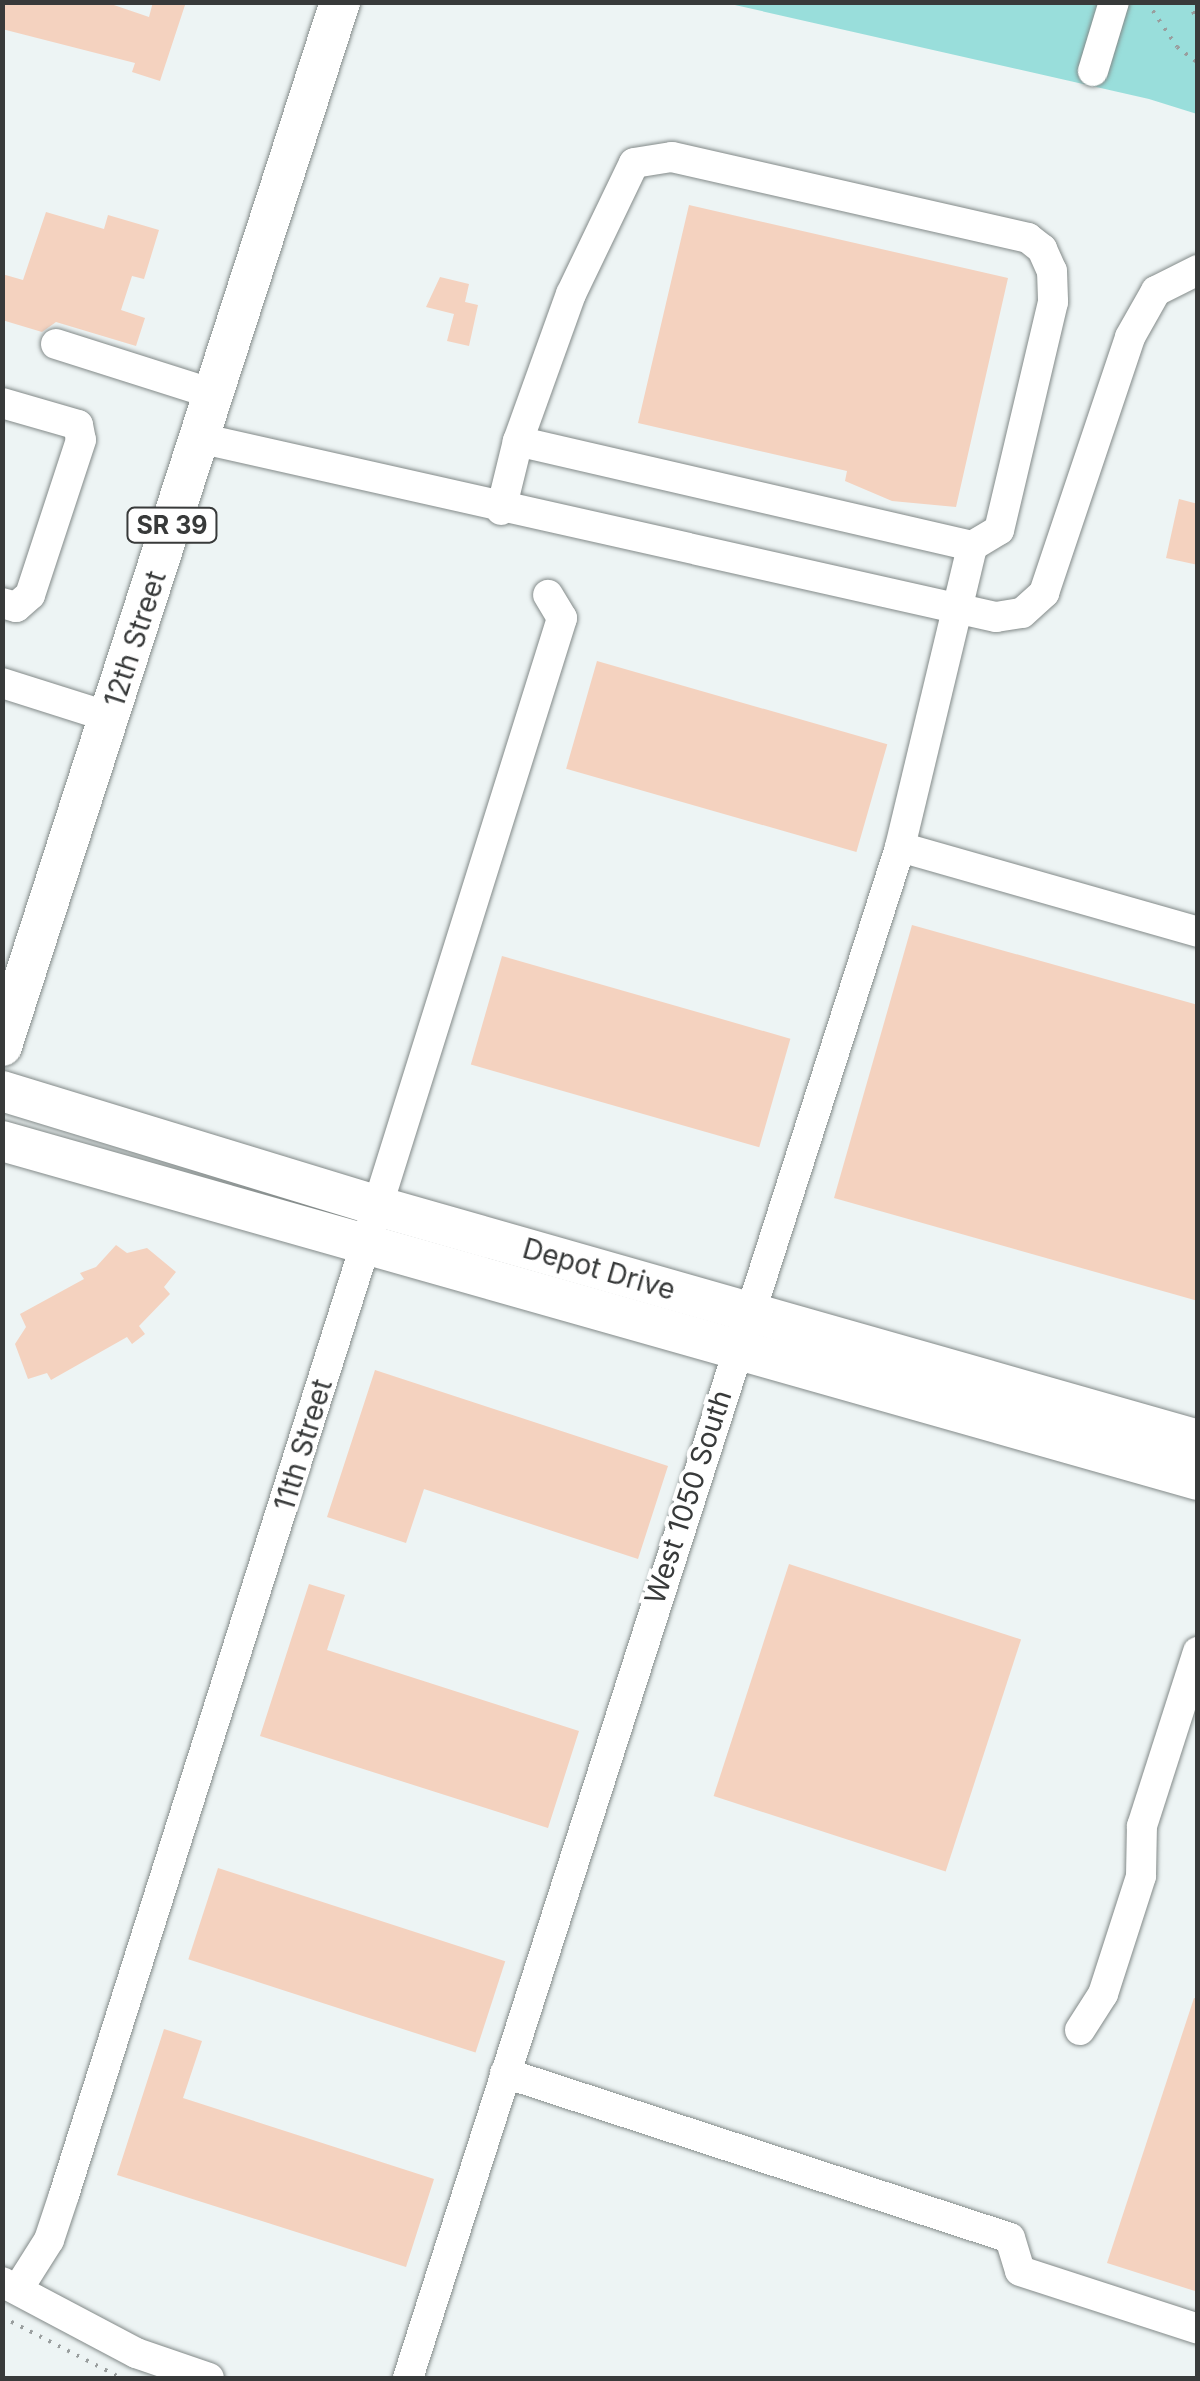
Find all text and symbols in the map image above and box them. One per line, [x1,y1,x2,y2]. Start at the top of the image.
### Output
road number: SR 39 [124,505,220,545]
street label: 12th Street [97,567,173,711]
street label: Depot Drive [519,1231,679,1307]
street label: 11th Street [267,1375,339,1515]
street label: West 1050 South [638,1386,738,1608]

